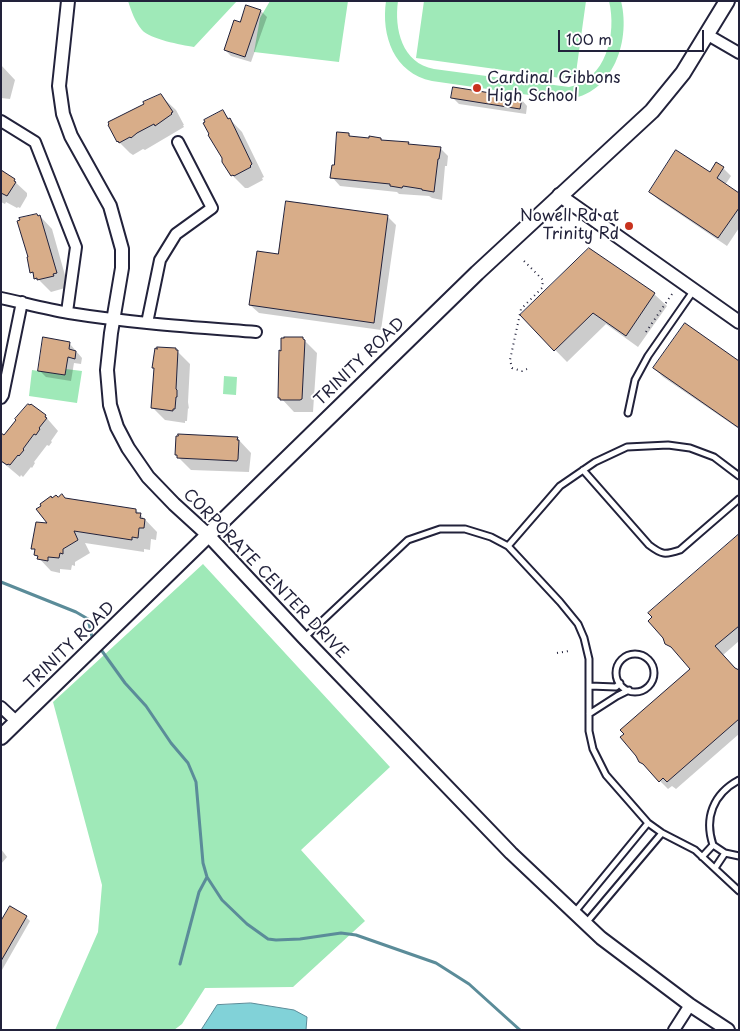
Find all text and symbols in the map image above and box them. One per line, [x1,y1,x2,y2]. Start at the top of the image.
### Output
scale bar [560,20,706,52]
text: 100 m [566,27,612,50]
place label: Cardinal Gibbons High School [487,69,621,107]
marker: Cardinal Gibbons High School [471,82,483,94]
place label: Nowell Rd at Trinity Rd [520,207,619,245]
marker: Nowell Rd at Trinity Rd [623,220,635,232]
street label: TRINITY ROAD [311,314,409,410]
street label: CORPORATE CENTER DRIVE [179,485,351,663]
street label: TRINITY ROAD [21,598,119,694]

